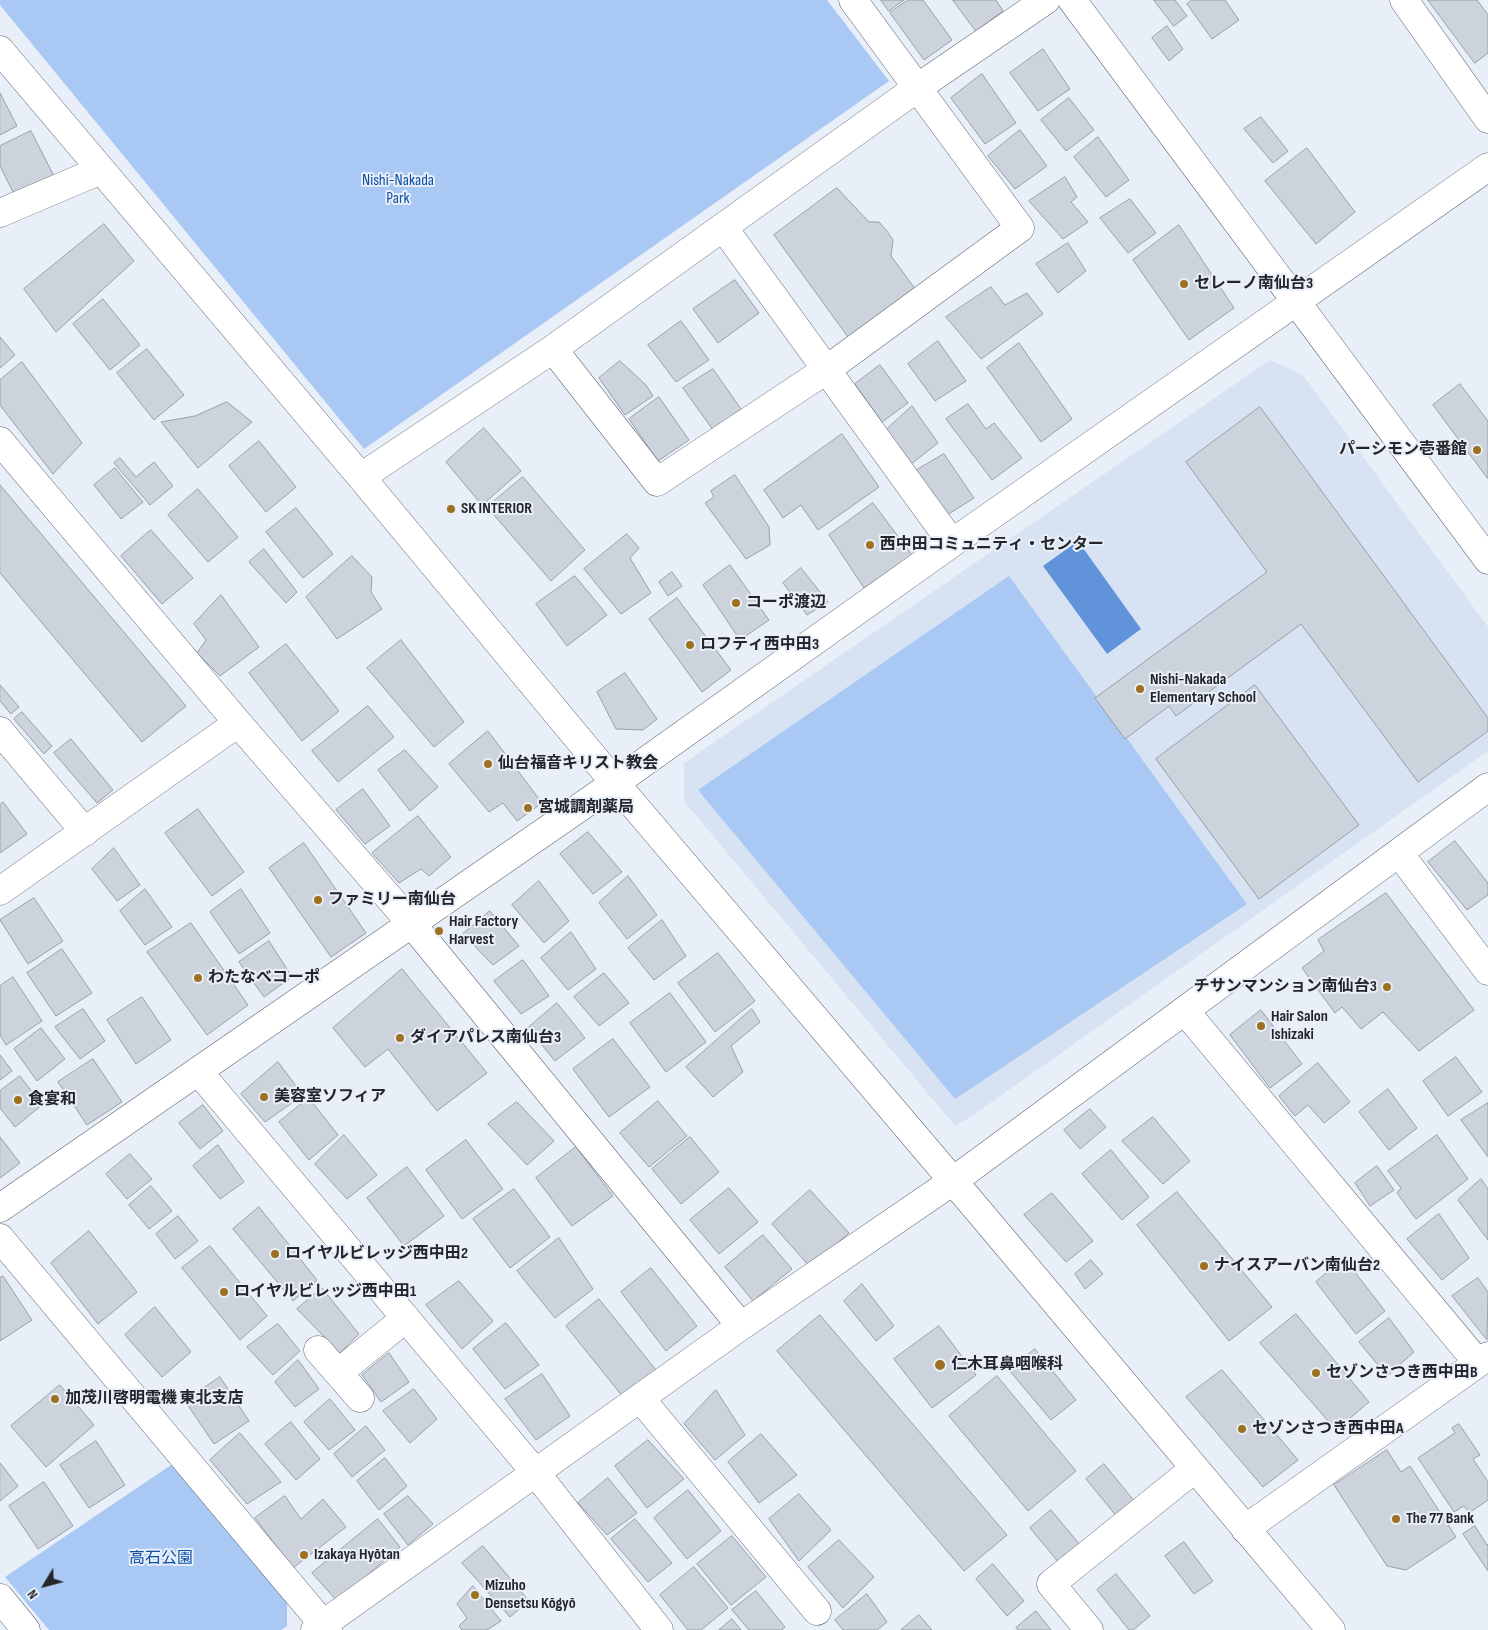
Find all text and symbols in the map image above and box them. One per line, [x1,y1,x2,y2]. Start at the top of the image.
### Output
park label: Nishi-Nakada Park [362,171,434,209]
place label: セレーノ南仙台3 [1194,274,1313,294]
marker: セレーノ南仙台3 [1178,278,1190,290]
place label: パーシモン壱番館 [1339,440,1467,460]
marker: パーシモン壱番館 [1471,444,1483,456]
place label: SK INTERIOR [461,499,532,519]
marker: SK INTERIOR [445,503,457,515]
place label: 西中田コミュニティ・センター [880,535,1104,555]
marker: 西中田コミュニティ・センター [864,539,876,551]
place label: コーポ渡辺 [746,593,826,613]
marker: コーポ渡辺 [730,597,742,609]
place label: ロフティ西中田3 [700,635,819,655]
marker: ロフティ西中田3 [684,639,696,651]
place label: Nishi-Nakada Elementary School [1150,670,1256,708]
marker: Nishi-Nakada Elementary School [1134,683,1146,695]
place label: 仙台福音キリスト教会 [498,754,658,774]
marker: 仙台福音キリスト教会 [482,758,494,770]
place label: 宮城調剤薬局 [538,798,634,818]
marker: 宮城調剤薬局 [522,802,534,814]
place label: ファミリー南仙台 [328,890,456,910]
marker: ファミリー南仙台 [312,894,324,906]
place label: Hair Factory Harvest [449,912,518,950]
marker: Hair Factory Harvest [433,925,445,937]
place label: わたなべコーポ [208,968,320,988]
marker: わたなべコーポ [192,972,204,984]
place label: チサンマンション南仙台3 [1194,977,1377,997]
marker: チサンマンション南仙台3 [1381,981,1393,993]
place label: Hair Salon Ishizaki [1271,1007,1328,1045]
marker: Hair Salon Ishizaki [1255,1020,1267,1032]
place label: ダイアパレス南仙台3 [410,1028,561,1048]
marker: ダイアパレス南仙台3 [394,1032,406,1044]
place label: 美容室ソフィア [274,1087,386,1107]
place label: 食宴和 [28,1090,76,1110]
marker: 美容室ソフィア [258,1091,270,1103]
marker: 食宴和 [12,1094,24,1106]
place label: ロイヤルビレッジ西中田2 [285,1244,468,1264]
marker: ロイヤルビレッジ西中田2 [269,1248,281,1260]
place label: ナイスアーバン南仙台2 [1214,1256,1380,1276]
marker: ナイスアーバン南仙台2 [1198,1260,1210,1272]
place label: ロイヤルビレッジ西中田1 [234,1282,416,1302]
marker: ロイヤルビレッジ西中田1 [218,1286,230,1298]
place label: 仁木耳鼻咽喉科 [951,1355,1063,1375]
marker: 仁木耳鼻咽喉科 [933,1358,947,1372]
place label: セゾンさつき西中田B [1326,1363,1478,1383]
marker: セゾンさつき西中田B [1310,1367,1322,1379]
place label: 加茂川啓明電機 東北支店 [65,1389,243,1409]
marker: 加茂川啓明電機 東北支店 [49,1393,61,1405]
place label: セゾンさつき西中田A [1252,1419,1404,1439]
marker: セゾンさつき西中田A [1236,1423,1248,1435]
place label: The 77 Bank [1406,1509,1474,1529]
marker: The 77 Bank [1390,1513,1402,1525]
place label: Izakaya Hyōtan [314,1545,400,1565]
park label: 高石公園 [129,1549,193,1569]
marker: Izakaya Hyōtan [298,1549,310,1561]
north arrow [20,1560,70,1610]
place label: Mizuho Densetsu Kōgyō [485,1576,576,1614]
text: N [24,1586,42,1602]
marker: Mizuho Densetsu Kōgyō [469,1589,481,1601]

